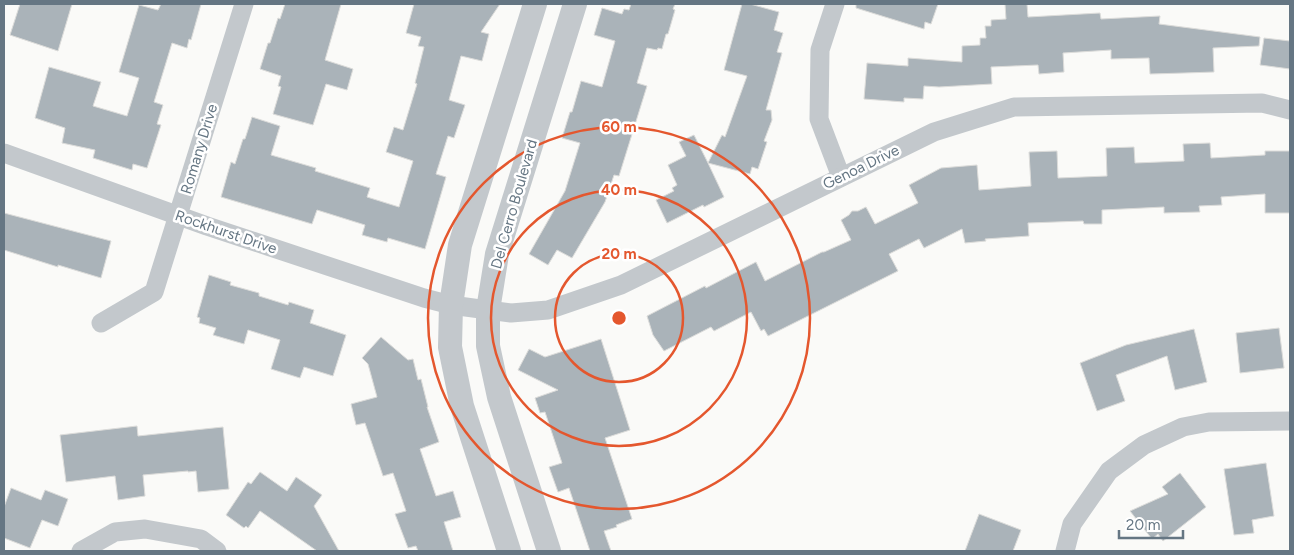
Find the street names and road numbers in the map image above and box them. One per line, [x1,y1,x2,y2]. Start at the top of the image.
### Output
street label: Romany Drive [177,102,221,196]
street label: Del Cerro Boulevard [487,137,541,271]
street label: Genoa Drive [820,141,902,193]
street label: Rockhurst Drive [173,206,279,258]

